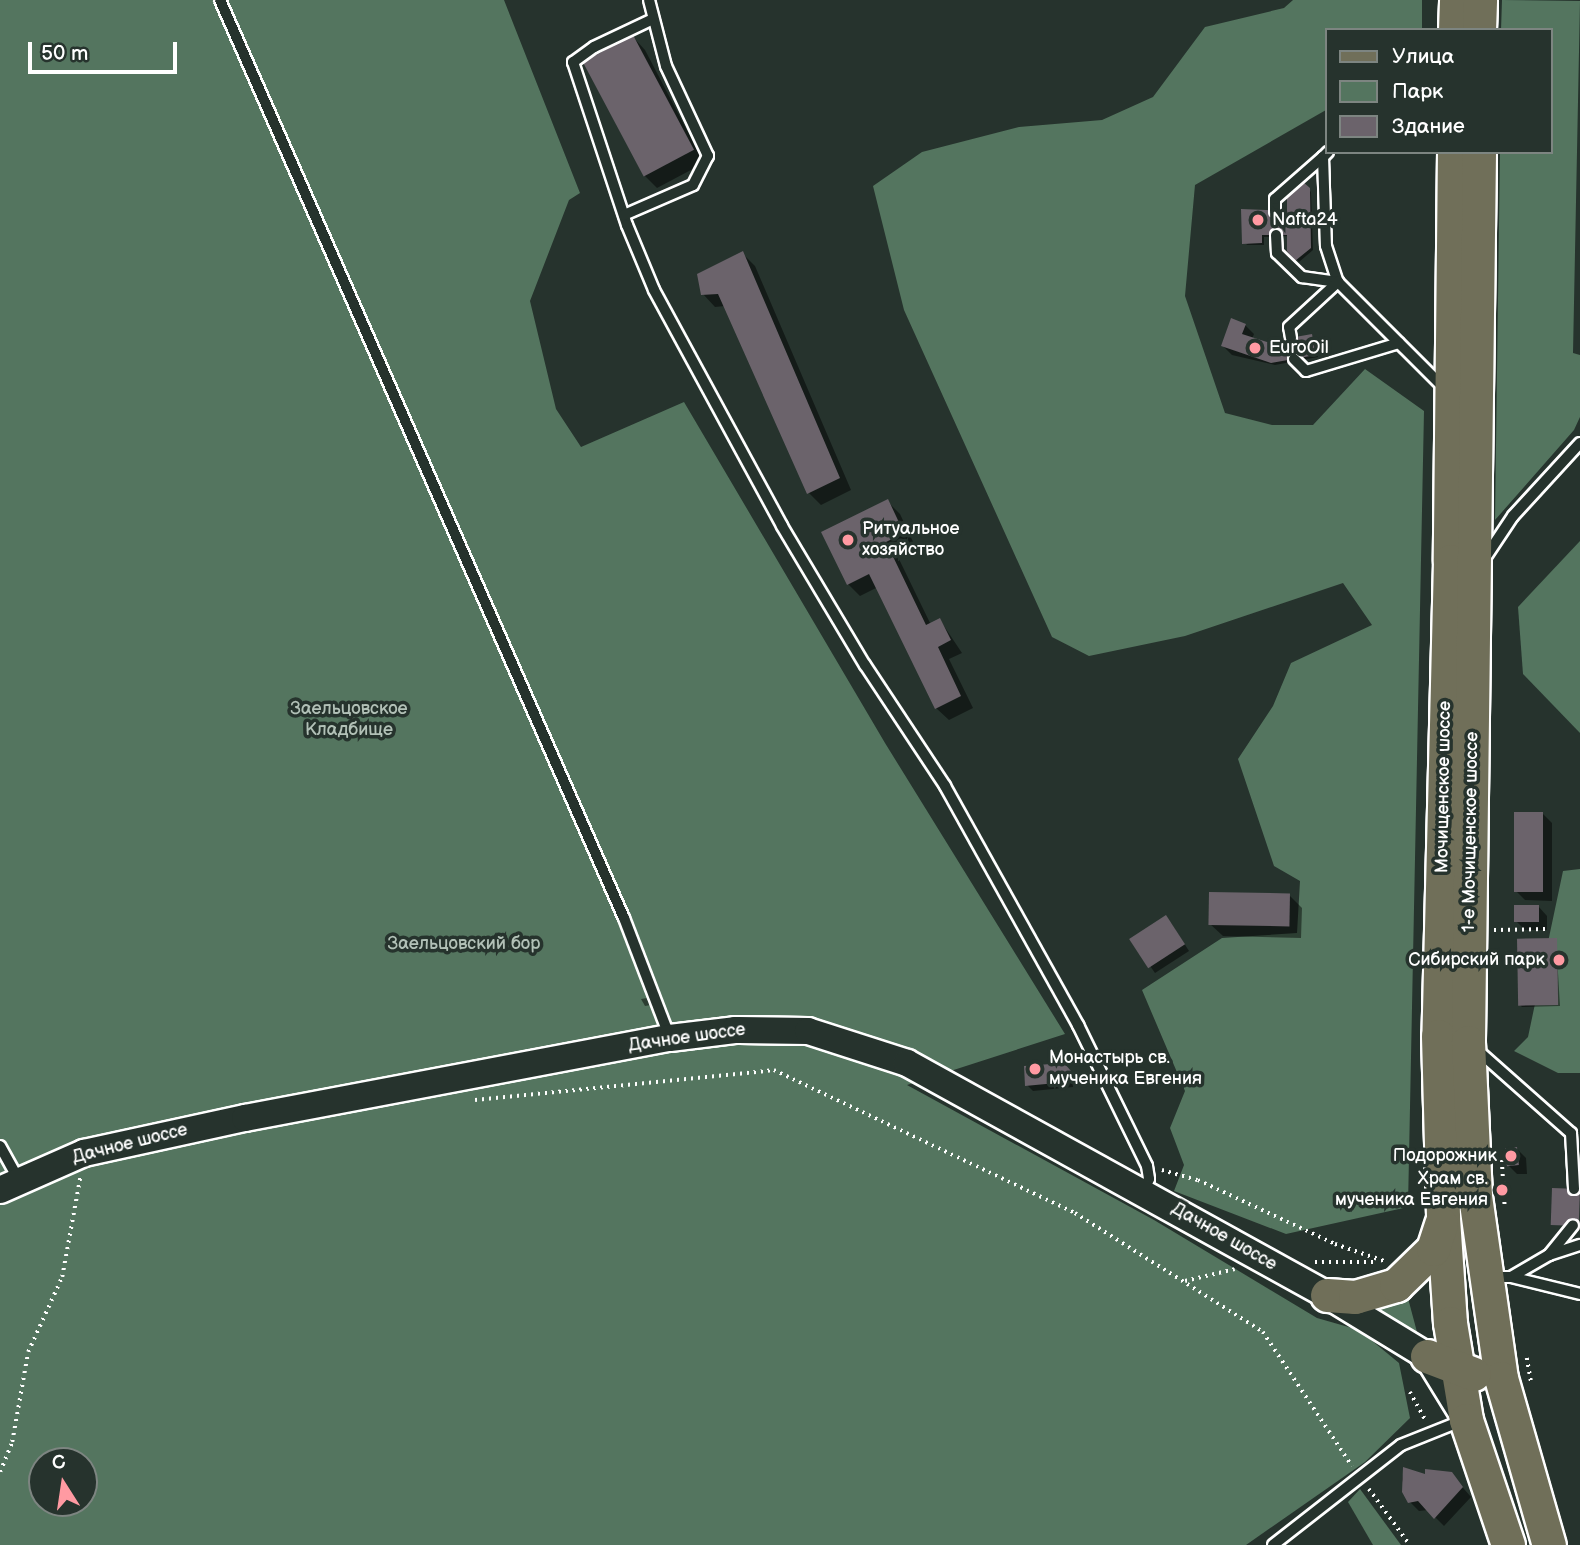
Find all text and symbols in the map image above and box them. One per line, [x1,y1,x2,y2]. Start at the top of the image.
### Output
scale bar [32,28,180,72]
legend [1324,28,1552,154]
text: 50 m [41,41,88,66]
text: Улица [1392,44,1454,69]
text: Парк [1392,79,1443,104]
text: Здание [1392,114,1465,139]
place label: Nafta24 [1272,209,1338,231]
marker: Nafta24 [1250,212,1266,228]
place label: EuroOil [1269,337,1329,359]
marker: EuroOil [1247,340,1263,356]
place label: Ритуальное хозяйство [862,519,959,562]
marker: Ритуальное хозяйство [840,532,856,548]
park label: Заельцовское Кладбище [290,699,408,742]
street label: Мочищенское шоссе [1432,701,1456,873]
street label: 1-е Мочищенское шоссе [1458,732,1484,932]
park label: Заельцовский бор [388,933,540,955]
place label: Сибирский парк [1408,949,1545,971]
marker: Сибирский парк [1551,952,1567,968]
street label: Дачное шоссе [627,1019,747,1057]
place label: Монастырь св. мученика Евгения [1049,1048,1202,1090]
marker: Монастырь св. мученика Евгения [1027,1061,1043,1077]
street label: Дачное шоссе [70,1119,190,1169]
place label: Подорожник [1393,1145,1497,1167]
marker: Подорожник [1503,1148,1519,1164]
place label: Храм св. мученика Евгения [1335,1169,1488,1212]
marker: Храм св. мученика Евгения [1494,1182,1510,1198]
street label: Дачное шоссе [1167,1198,1281,1276]
north arrow [28,1447,98,1517]
text: С [50,1450,68,1476]

